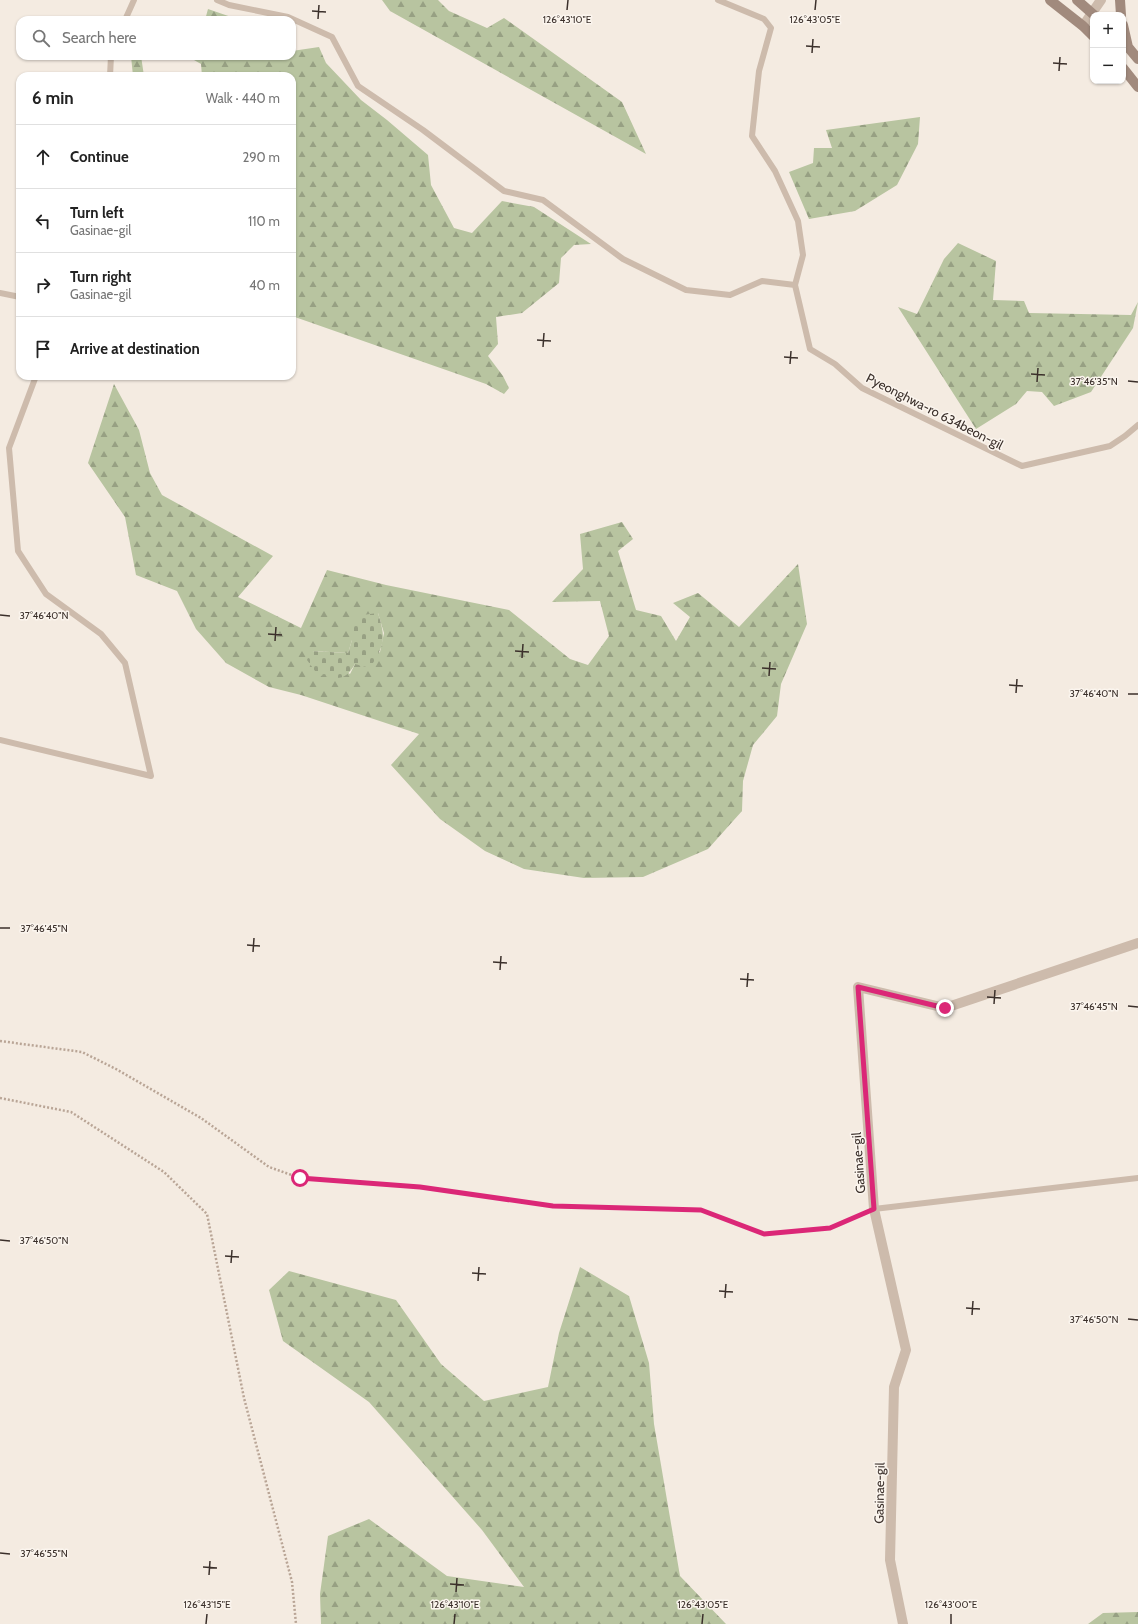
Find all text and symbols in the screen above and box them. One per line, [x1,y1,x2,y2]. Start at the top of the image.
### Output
map controls [1090,12,1126,84]
button: + [1090,12,1126,48]
text: 126°43'10"E [543,13,592,26]
text: 126°43'05"E [790,13,841,26]
search box [16,16,296,60]
icon: search [30,27,52,49]
text: Search here [62,29,137,47]
button: − [1090,48,1126,84]
text: 6 min [32,88,74,108]
text: Walk · 440 m [206,90,280,106]
icon: ahead [32,146,54,168]
text: Continue [70,148,129,166]
text: 290 m [242,149,280,165]
text: Turn left [70,204,124,222]
icon: left [32,210,54,232]
text: 110 m [248,213,280,229]
text: Gasinae-gil [70,222,131,238]
text: Turn right [70,268,131,286]
icon: right [32,274,54,296]
text: 40 m [249,277,280,293]
text: Gasinae-gil [70,286,131,302]
icon: arrive [32,338,54,360]
text: Arrive at destination [70,340,200,358]
street label: Pyeonghwa-ro 634beon-gil [864,369,1006,453]
text: 37°46'35"N [1070,375,1118,388]
text: 37°46'40"N [19,609,69,622]
text: 37°46'40"N [1069,687,1119,700]
text: 37°46'45"N [20,922,68,935]
route end [936,999,954,1017]
text: 37°46'45"N [1070,1000,1118,1013]
street label: Gasinae-gil [848,1132,868,1194]
route start [291,1169,309,1187]
text: 37°46'50"N [20,1234,68,1247]
text: 37°46'50"N [1070,1313,1118,1326]
street label: Gasinae-gil [870,1462,888,1524]
text: 37°46'55"N [20,1547,68,1560]
text: 126°43'15"E [183,1598,231,1611]
text: 126°43'10"E [431,1598,480,1611]
text: 126°43'05"E [678,1598,729,1611]
text: 126°43'00"E [925,1598,978,1611]

